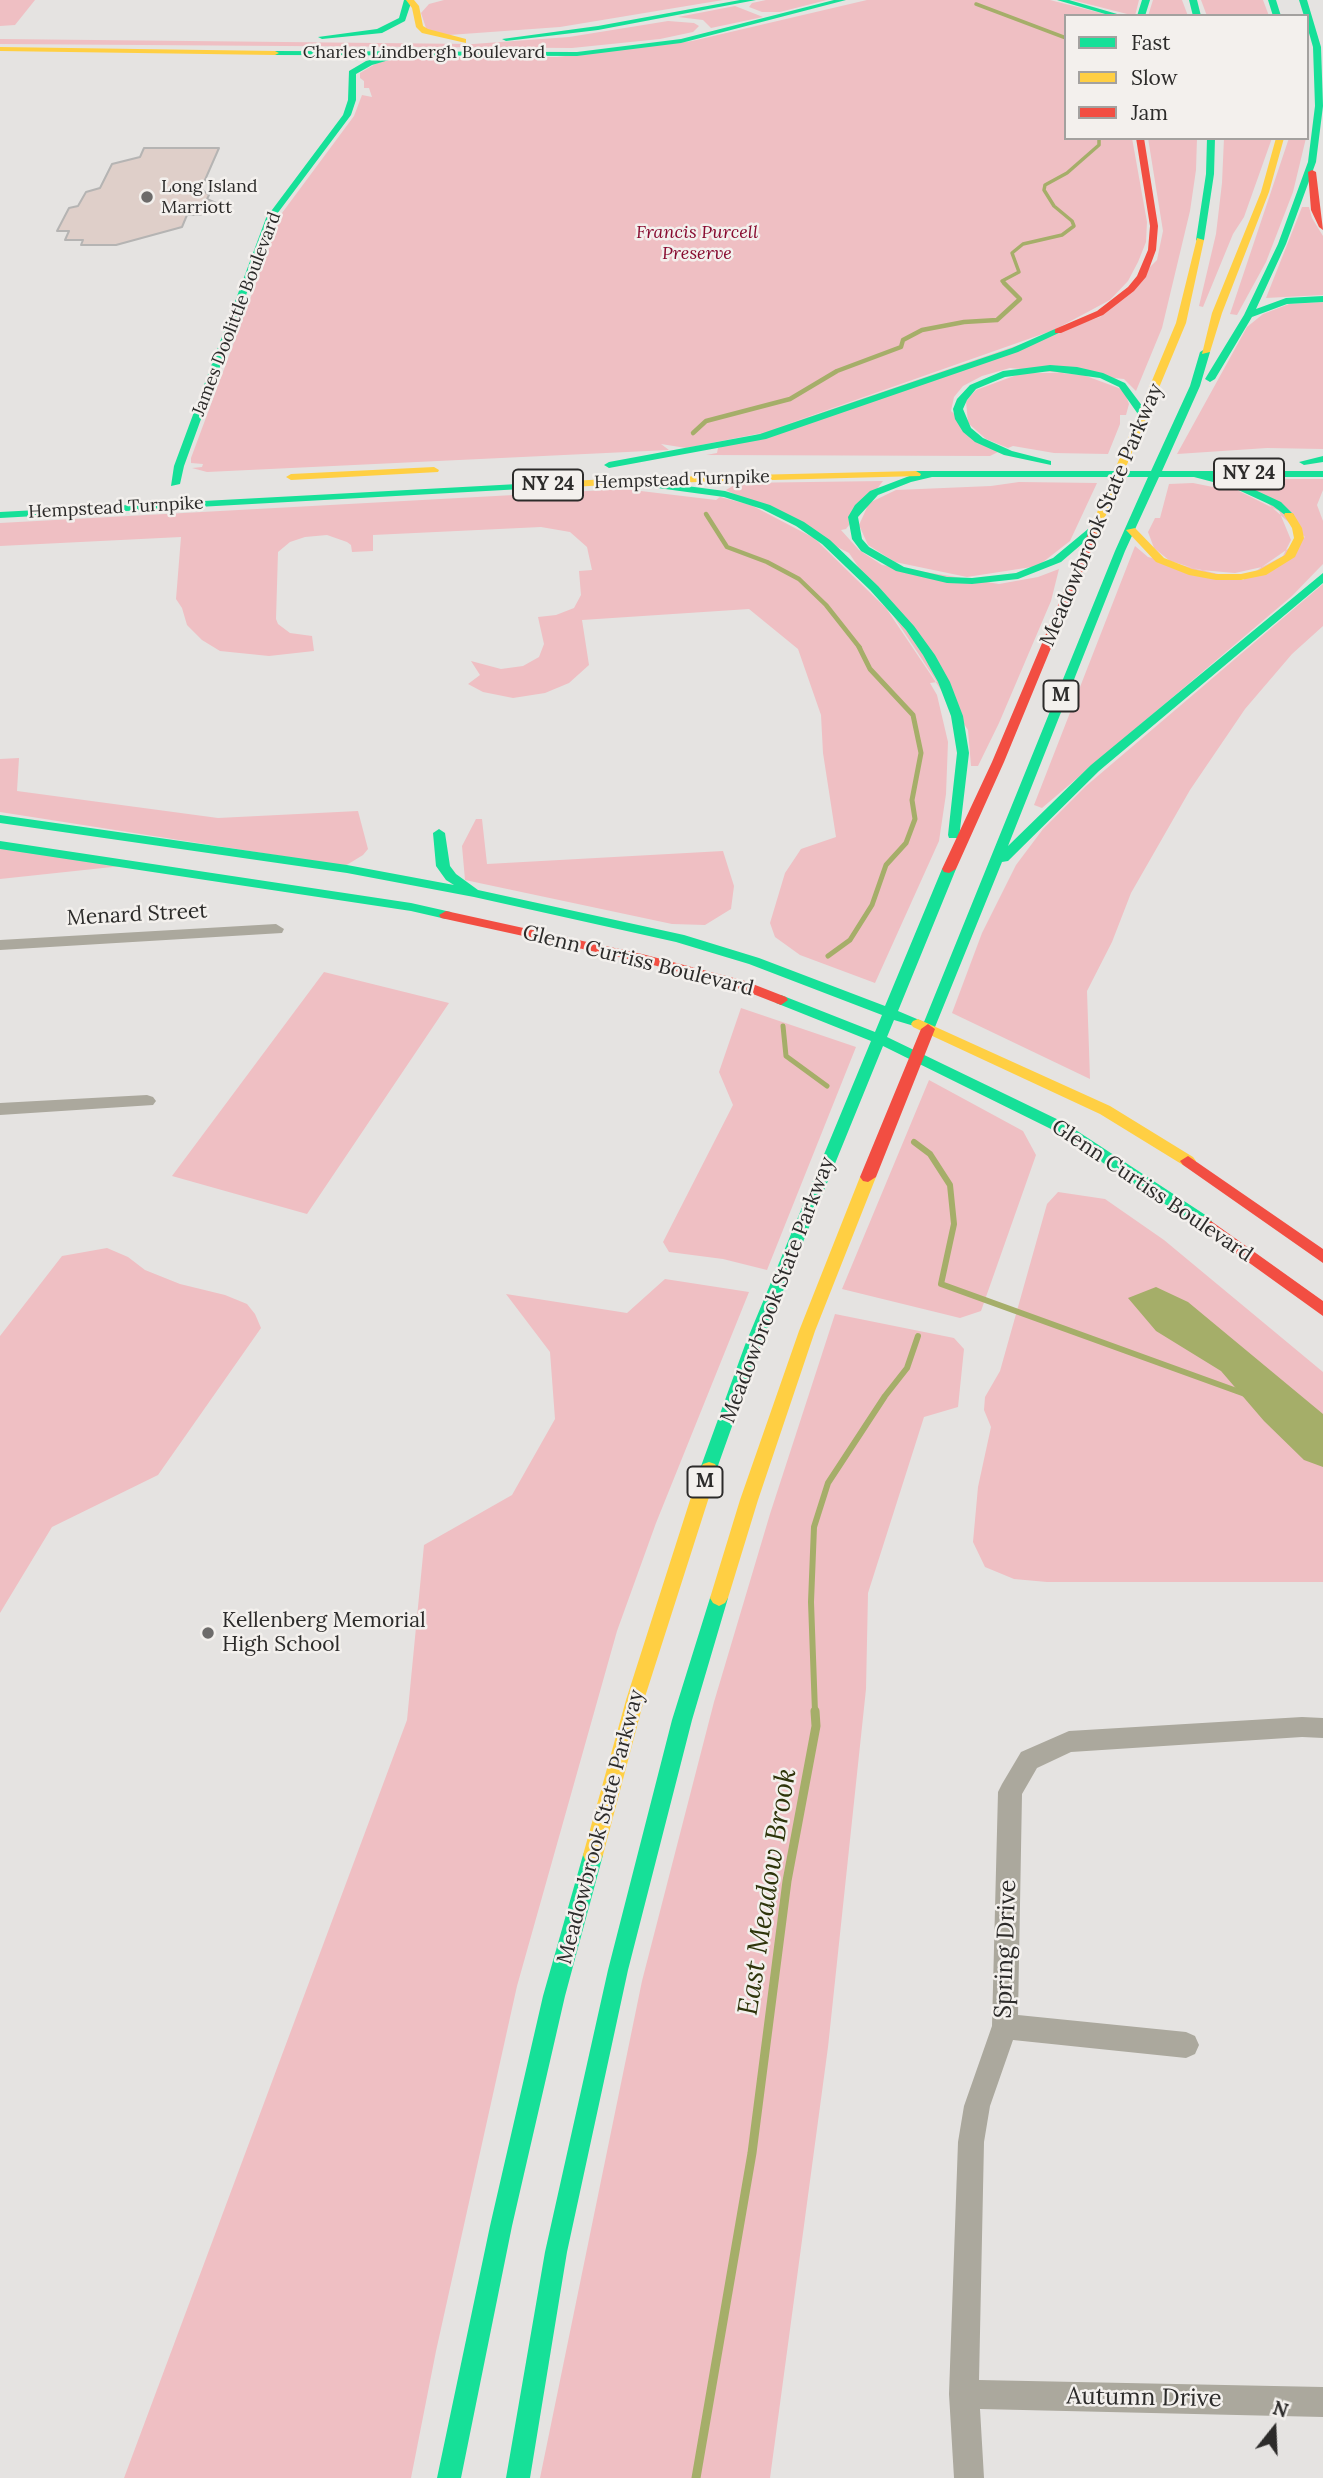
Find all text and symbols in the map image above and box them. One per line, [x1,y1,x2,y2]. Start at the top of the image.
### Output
legend [1064,14,1309,140]
text: Fast [1131,29,1170,56]
street label: Charles Lindbergh Boulevard [303,42,545,64]
text: Slow [1131,64,1178,91]
text: Jam [1131,99,1168,126]
place label: Long Island Marriott [161,176,258,218]
marker: Long Island Marriott [139,189,155,205]
street label: James Doolittle Boulevard [188,209,286,419]
park label: Francis Purcell Preserve [636,222,758,264]
street label: Meadowbrook State Parkway [1035,380,1169,650]
road number: NY 24 [1214,458,1284,489]
street label: Hempstead Turnpike [594,466,770,494]
road number: NY 24 [513,470,583,500]
street label: Hempstead Turnpike [28,493,204,523]
road number: M [1044,680,1078,712]
street label: Menard Street [66,899,208,931]
street label: Glenn Curtiss Boulevard [520,920,756,1002]
street label: Glenn Curtiss Boulevard [1047,1114,1257,1268]
street label: Meadowbrook State Parkway [716,1153,840,1427]
road number: M [688,1466,722,1498]
place label: Kellenberg Memorial High School [222,1608,426,1658]
marker: Kellenberg Memorial High School [200,1625,216,1641]
street label: Meadowbrook State Parkway [552,1687,650,1967]
water label: East Meadow Brook [732,1766,804,2018]
street label: Spring Drive [989,1879,1023,2019]
street label: Autumn Drive [1066,2382,1222,2414]
north arrow [1239,2394,1309,2464]
text: N [1270,2395,1291,2423]

